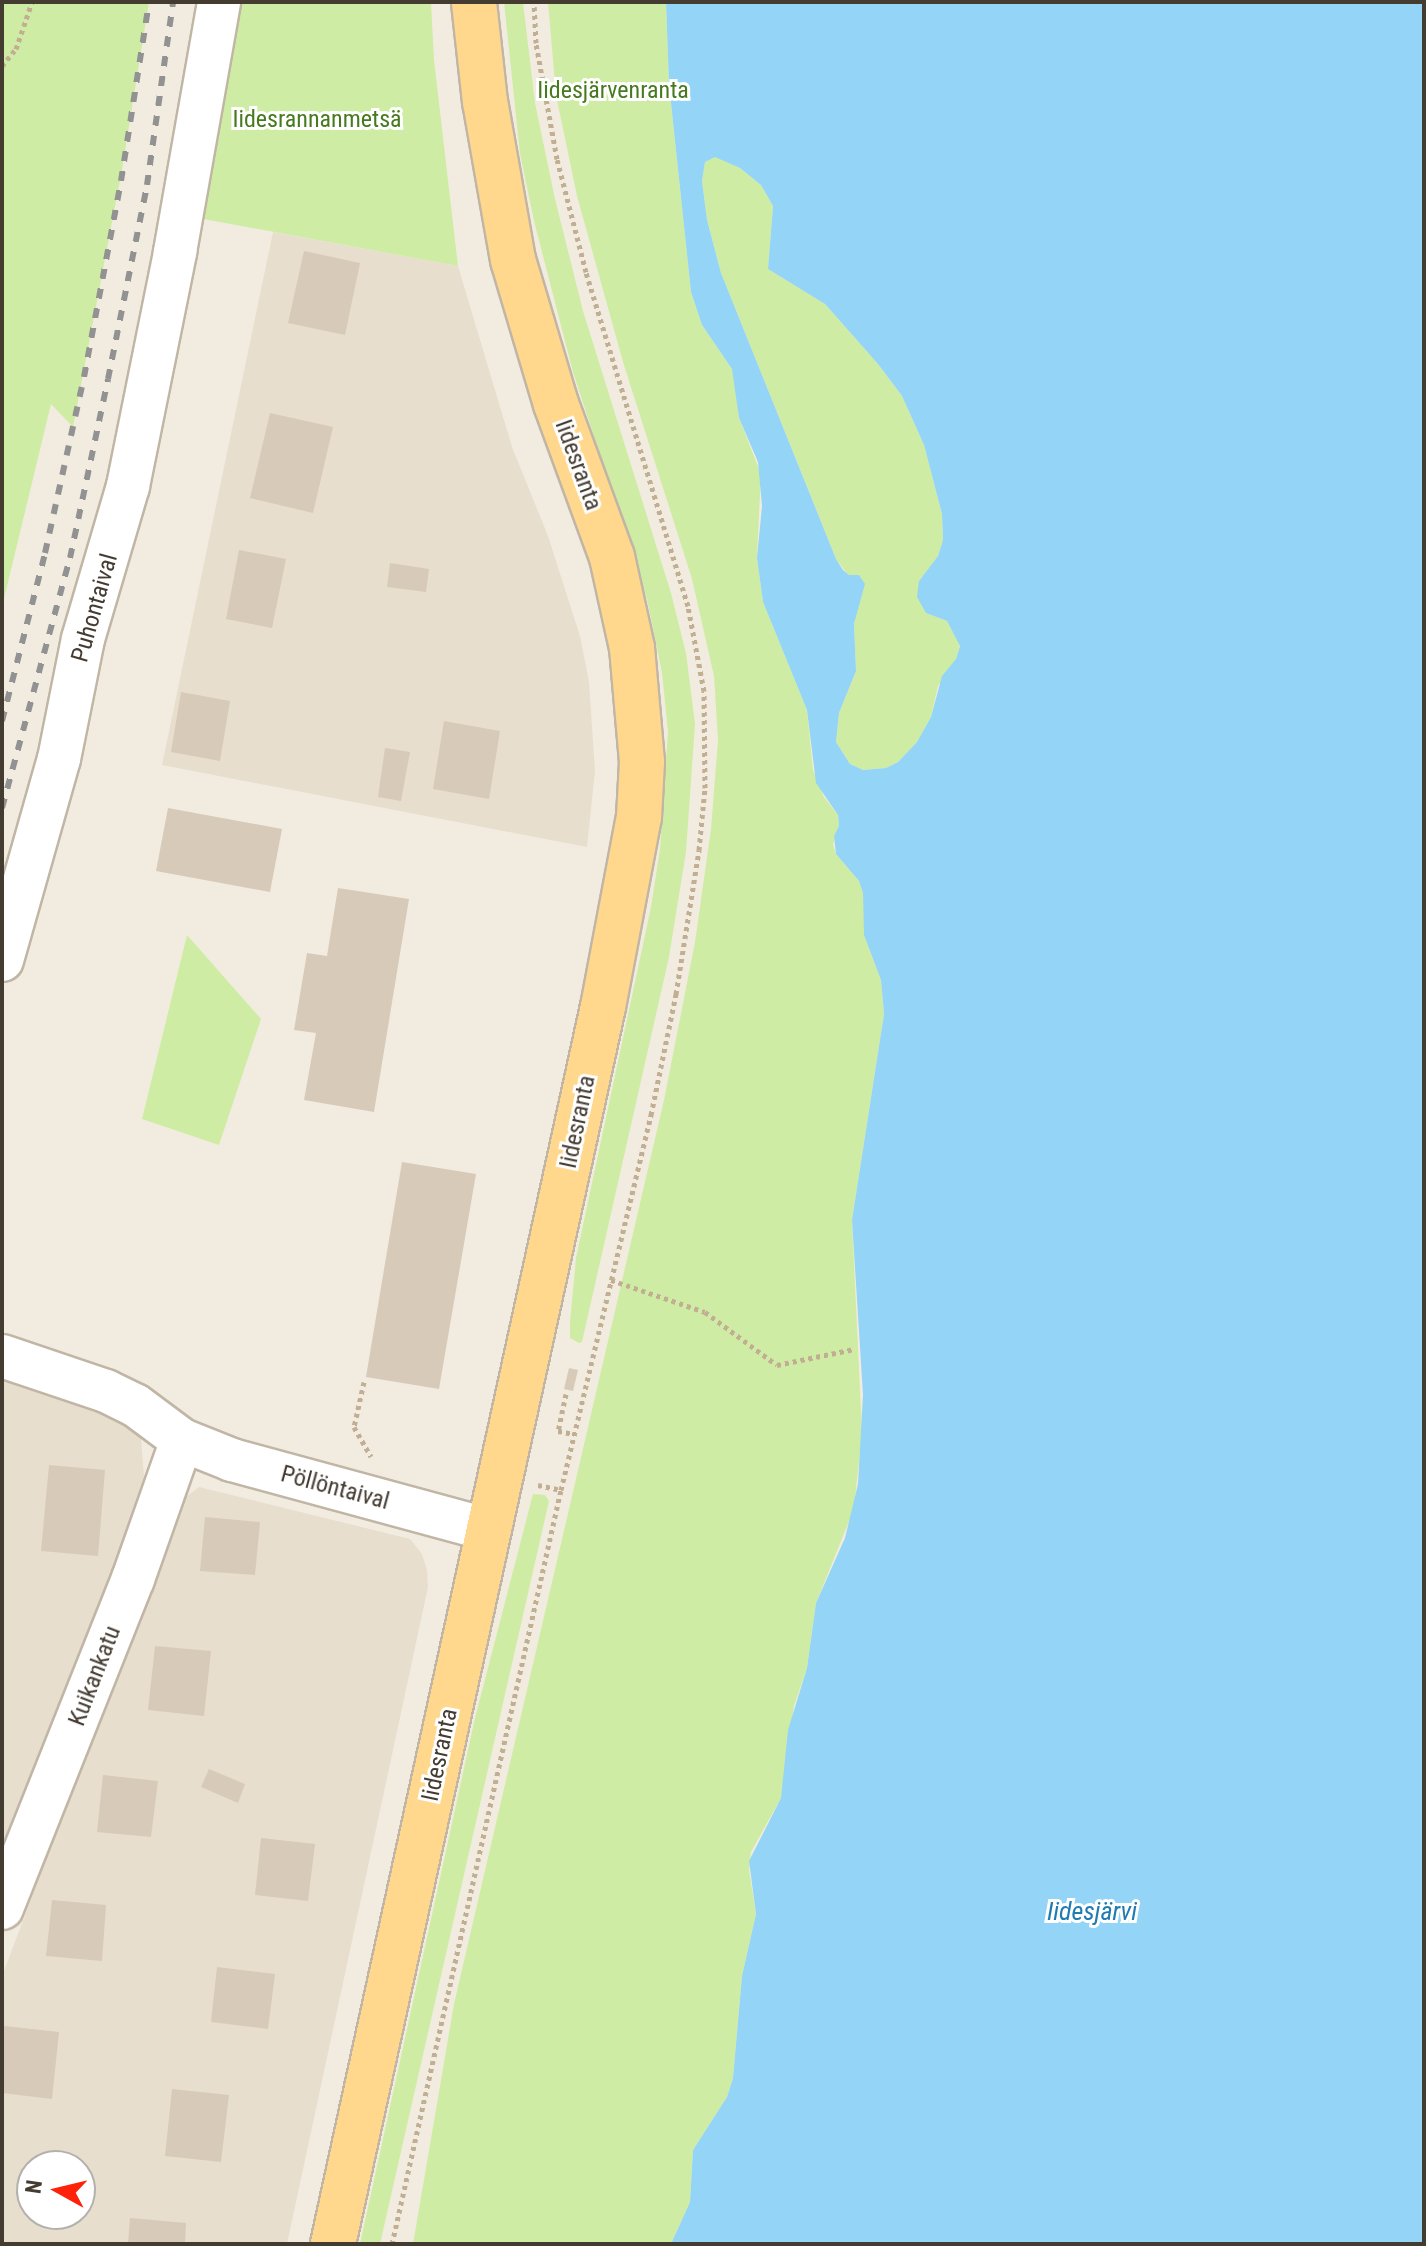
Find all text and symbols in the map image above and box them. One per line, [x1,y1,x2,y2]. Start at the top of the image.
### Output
park label: Iidesjärvenranta [537,77,689,105]
park label: Iidesrannanmetsä [232,106,402,134]
street label: Iidesranta [548,416,608,514]
street label: Puhontaival [66,551,124,665]
street label: Iidesranta [554,1073,602,1171]
street label: Pöllöntaival [278,1460,392,1516]
street label: Kuikankatu [63,1622,127,1730]
street label: Iidesranta [416,1706,464,1804]
water label: Iidesjärvi [1047,1896,1137,1928]
north arrow [16,2150,96,2230]
text: N [20,2178,47,2195]

